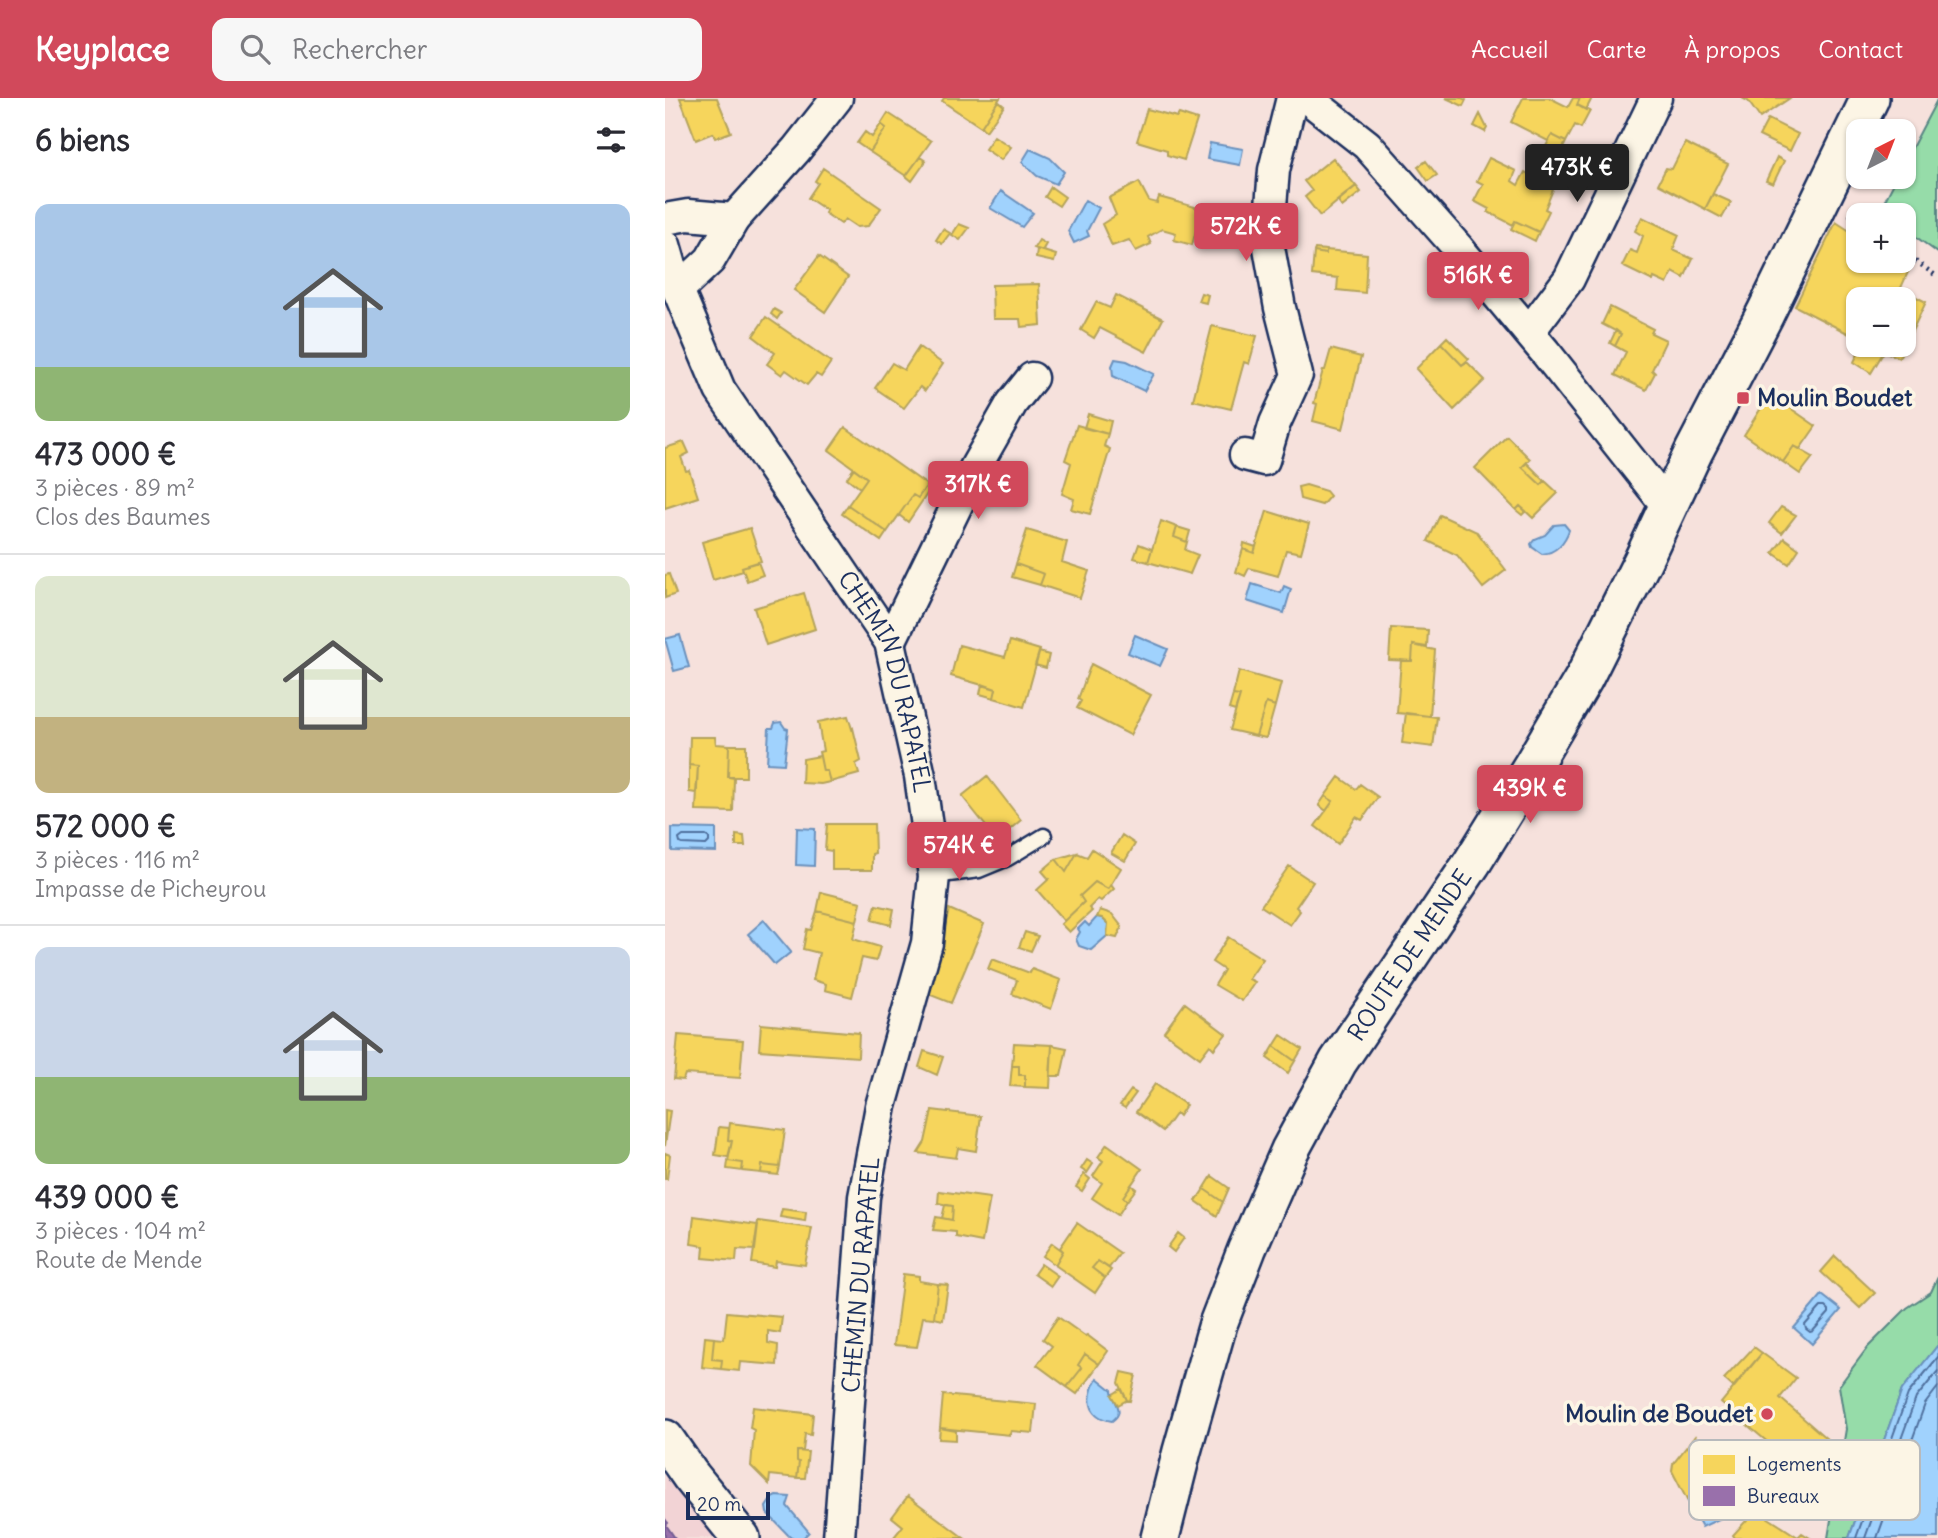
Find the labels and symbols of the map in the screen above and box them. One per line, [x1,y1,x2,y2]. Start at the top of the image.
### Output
north arrow [1846,119,1916,189]
pin: 473K € [1520,144,1634,204]
pin: 572K € [1189,204,1303,263]
pin: 516K € [1421,252,1535,312]
place label: Moulin Boudet [1757,382,1913,412]
marker: Moulin Boudet [1735,390,1751,406]
pin: 317K € [921,462,1035,521]
street label: CHEMIN DU RAPATEL [832,564,938,795]
pin: 439K € [1473,766,1587,825]
pin: 574K € [902,822,1016,882]
street label: ROUTE DE MENDE [1341,863,1478,1046]
street label: CHEMIN DU RAPATEL [835,1156,885,1394]
place label: Moulin de Boudet [1565,1398,1754,1428]
marker: Moulin de Boudet [1759,1406,1775,1422]
legend [1689,1440,1920,1520]
text: Logements [1747,1452,1841,1476]
text: Bureaux [1747,1484,1820,1508]
scale bar [686,1489,770,1521]

